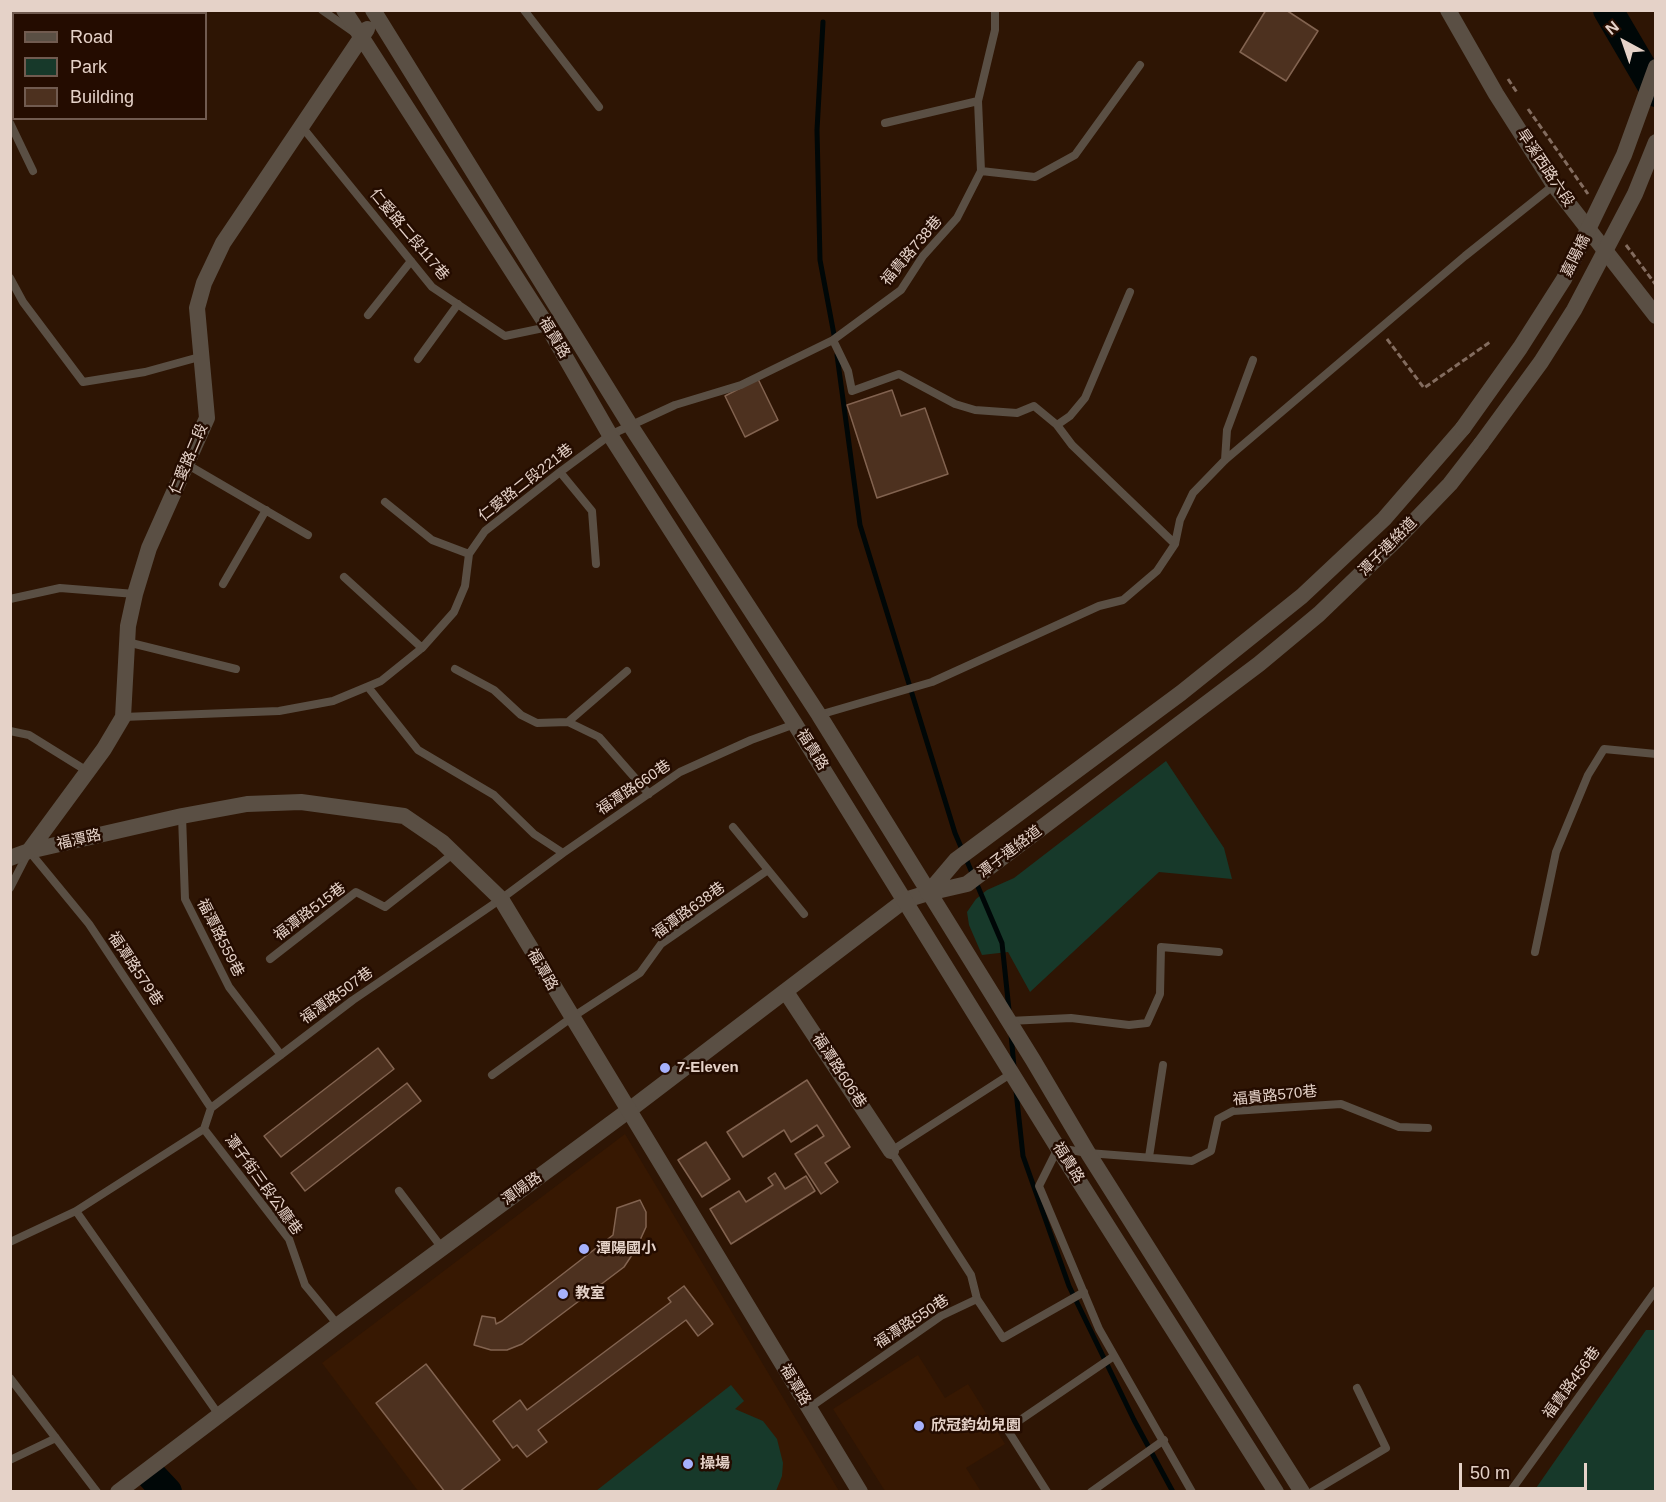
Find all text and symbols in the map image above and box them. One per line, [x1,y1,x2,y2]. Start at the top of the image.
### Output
legend [12,12,207,120]
north arrow [1594,12,1654,72]
text: N [1602,18,1622,38]
text: Road [70,27,113,47]
text: Park [70,57,107,77]
text: Building [70,87,134,107]
street label: 旱溪西路六段 [1512,126,1578,210]
street label: 仁愛路二段117巷 [365,186,453,284]
street label: 福貴路738巷 [878,213,946,289]
street label: 嘉陽橋 [1558,232,1594,280]
street label: 福貴路 [535,314,573,362]
street label: 仁愛路二段 [166,421,212,497]
street label: 仁愛路二段221巷 [475,440,577,526]
street label: 潭子連絡道 [1355,514,1421,580]
street label: 福貴路 [792,726,832,774]
street label: 福潭路660巷 [594,757,674,819]
street label: 潭子連絡道 [975,822,1045,882]
street label: 福潭路 [55,826,103,854]
street label: 福潭路515巷 [271,879,349,945]
street label: 福潭路638巷 [649,879,729,943]
street label: 福潭路559巷 [193,896,247,980]
street label: 福潭路579巷 [104,929,166,1009]
street label: 福潭路 [523,946,561,994]
street label: 福潭路507巷 [297,964,377,1028]
street label: 福潭路606巷 [808,1030,870,1112]
place label: 7-Eleven [677,1059,739,1077]
marker: 7-Eleven [658,1061,672,1075]
street label: 福貴路570巷 [1232,1083,1318,1109]
street label: 潭子街三段公廳巷 [220,1131,306,1239]
street label: 福貴路 [1048,1139,1088,1187]
street label: 潭陽路 [499,1168,545,1210]
place label: 潭陽國小 [596,1240,656,1258]
marker: 潭陽國小 [577,1242,591,1256]
place label: 教室 [575,1285,605,1303]
marker: 教室 [556,1287,570,1301]
street label: 福潭路550巷 [871,1291,953,1353]
street label: 福貴路456巷 [1540,1343,1604,1423]
street label: 福潭路 [776,1361,814,1409]
place label: 欣冠鈞幼兒園 [931,1417,1021,1435]
marker: 欣冠鈞幼兒園 [912,1419,926,1433]
scale bar [1462,1451,1590,1489]
place label: 操場 [700,1455,730,1473]
marker: 操場 [681,1457,695,1471]
text: 50 m [1470,1463,1510,1483]

